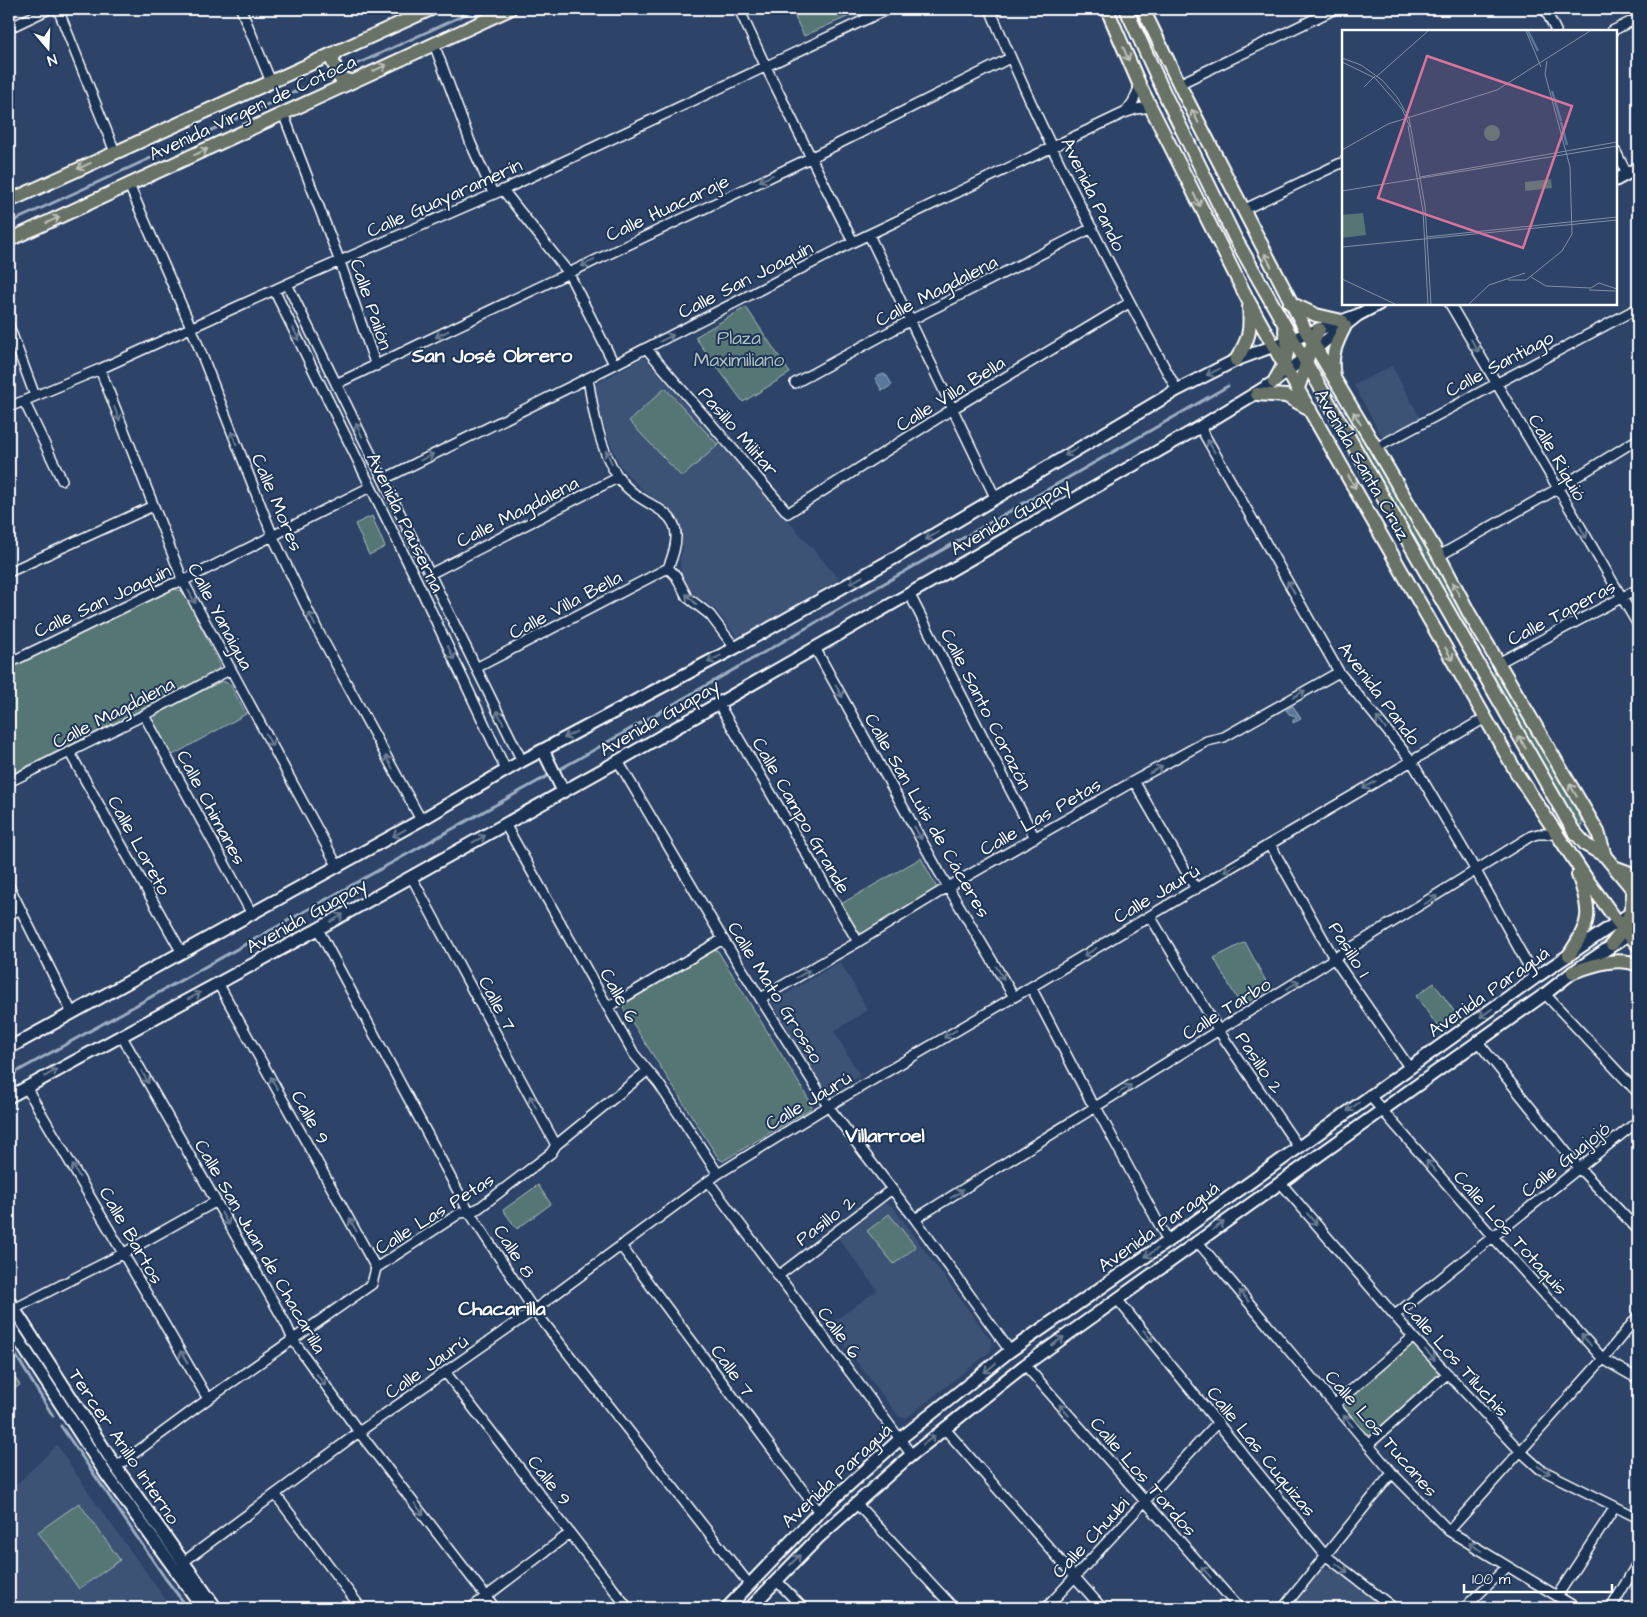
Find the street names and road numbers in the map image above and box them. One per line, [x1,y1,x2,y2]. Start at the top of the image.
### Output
street label: Avenida Virgen de Cotoca [145,48,361,169]
street label: Avenida Pando [1053,133,1132,256]
street label: Calle Guayaramerín [363,152,527,246]
street label: Calle Huacaraje [602,168,734,249]
street label: Calle San Joaquín [674,235,818,326]
street label: Calle Magdalena [871,249,1003,335]
street label: Calle Pailón [342,255,399,354]
street label: Calle Santiago [1441,324,1559,405]
street label: Calle Villa Bella [891,350,1011,439]
street label: Pasillo Militar [691,381,785,483]
street label: Avenida Santa Cruz [1307,384,1416,546]
street label: Calle Riquió [1521,409,1593,507]
street label: Avenida Pauserna [359,448,450,597]
street label: Calle Mores [244,450,309,556]
street label: Calle Magdalena [452,470,584,556]
street label: Avenida Guapay [946,472,1077,564]
street label: Calle San Joaquín [30,558,175,645]
street label: Calle Yanaigua [179,558,259,676]
street label: Calle Villa Bella [504,564,627,646]
street label: Calle Taperas [1503,573,1621,653]
street label: Calle Santo Corazón [933,624,1038,795]
street label: Avenida Pando [1331,636,1427,752]
street label: Calle Magdalena [48,671,180,757]
street label: Avenida Guapay [595,673,726,765]
street label: Calle San Luis de Cáceres [857,708,996,923]
street label: Calle Campo Grande [745,733,857,899]
street label: Calle Chimanes [169,746,252,870]
street label: Calle Las Petas [975,772,1106,863]
street label: Calle Loreto [100,791,177,901]
street label: Calle Jaurú [1108,858,1205,931]
street label: Avenida Guapay [241,872,373,962]
street label: Calle Mato Grosso [720,917,829,1069]
street label: Pasillo 1 [1321,917,1377,983]
street label: Avenida Paraguá [1423,940,1556,1045]
street label: Calle 6 [593,963,645,1028]
street label: Calle 7 [471,971,523,1036]
street label: Calle Tarbo [1177,971,1277,1047]
street label: Pasillo 2 [1228,1027,1289,1099]
street label: Calle Jaurú [760,1065,857,1138]
street label: Calle 9 [284,1086,336,1150]
street label: Calle Guajojó [1516,1116,1616,1205]
street label: Calle San Juan de Chacarilla [187,1135,332,1359]
street label: Calle Los Totaquis [1446,1165,1573,1301]
street label: Calle Las Petas [370,1167,500,1262]
street label: Avenida Paraguá [1093,1175,1226,1280]
street label: Calle Bartos [92,1182,170,1290]
street label: Pasillo 2 [790,1189,862,1253]
street label: Calle 8 [486,1220,541,1284]
street label: Calle Los Tiluchis [1395,1295,1515,1423]
street label: Calle 6 [810,1301,867,1365]
street label: Calle Jaurú [380,1328,474,1406]
street label: Calle 7 [704,1339,760,1403]
street label: Tercer Anillo Interno [61,1364,186,1530]
street label: Calle Los Tucanes [1318,1365,1444,1503]
street label: Calle Las Cuquizas [1200,1381,1322,1523]
street label: Calle Los Tordos [1083,1411,1203,1543]
street label: Avenida Paraguá [776,1417,899,1535]
street label: Calle 9 [520,1450,577,1512]
street label: Calle Chuubi [1046,1491,1136,1585]

